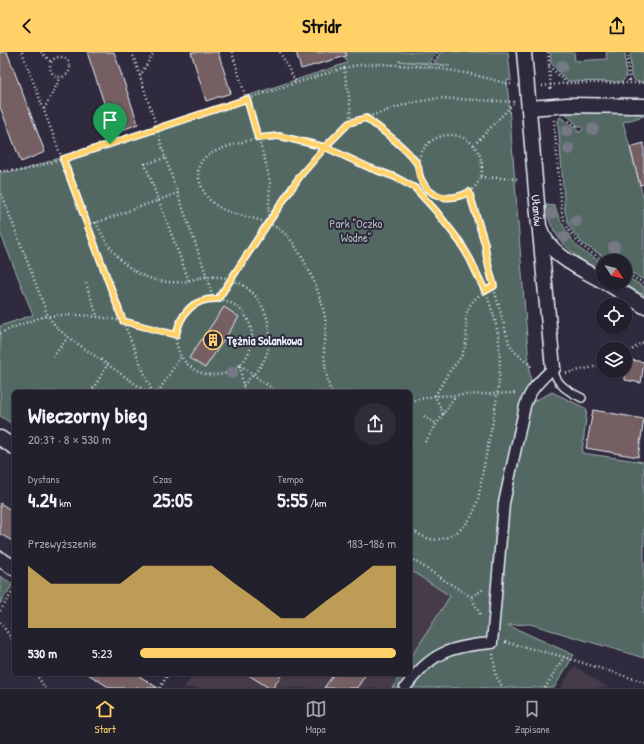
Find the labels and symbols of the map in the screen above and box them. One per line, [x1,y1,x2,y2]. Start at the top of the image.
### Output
pin [93,103,127,144]
street label: Ułanów [528,194,548,227]
park label: Park "Oczko Wodne" [330,215,383,246]
north arrow [596,254,632,290]
building icon: Tężnia Solankowa [202,329,224,351]
place label: Tężnia Solankowa [226,332,302,349]

